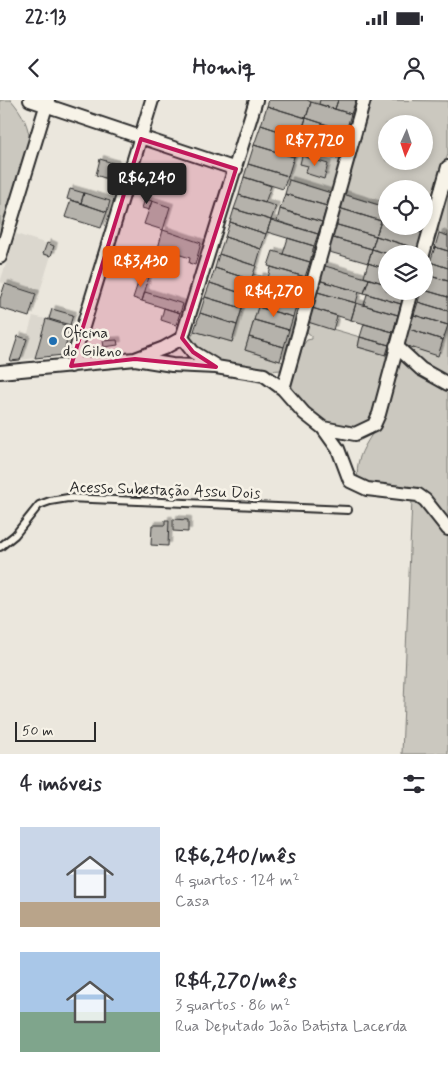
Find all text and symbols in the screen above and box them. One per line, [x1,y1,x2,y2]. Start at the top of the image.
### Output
text: 22:13 [25,5,66,30]
icon: back [20,54,48,82]
text: Homiq [192,54,256,82]
icon: person [400,54,428,82]
north arrow [378,115,432,170]
map controls [378,115,433,300]
pin: R$7,720 [269,124,361,167]
text: R$7,720 [286,130,344,151]
pin: R$6,240 [101,162,193,205]
text: R$6,240 [118,168,176,189]
button: locate [378,180,433,235]
button: layers [378,245,433,300]
pin: R$3,430 [95,246,187,288]
text: R$3,430 [114,251,168,272]
pin: R$4,270 [228,276,320,318]
text: R$4,270 [245,281,303,302]
place label: Oficina do Gileno [63,323,122,362]
marker: Oficina do Gileno [47,335,59,347]
street label: Acesso Subestação Assu Dois [69,477,261,504]
scale bar [15,719,96,742]
text: 50 m [22,722,53,740]
text: 4 imóveis [20,770,102,798]
icon: filters [400,770,428,798]
text: R$6,240/mês [175,842,296,870]
icon: home [60,847,120,907]
text: 4 quartos · 124 m² [175,870,300,891]
text: Casa [175,891,210,912]
text: R$4,270/mês [175,967,297,995]
icon: home [60,972,120,1032]
text: 3 quartos · 86 m² [175,995,290,1016]
text: Rua Deputado João Batista Lacerda [175,1016,408,1037]

